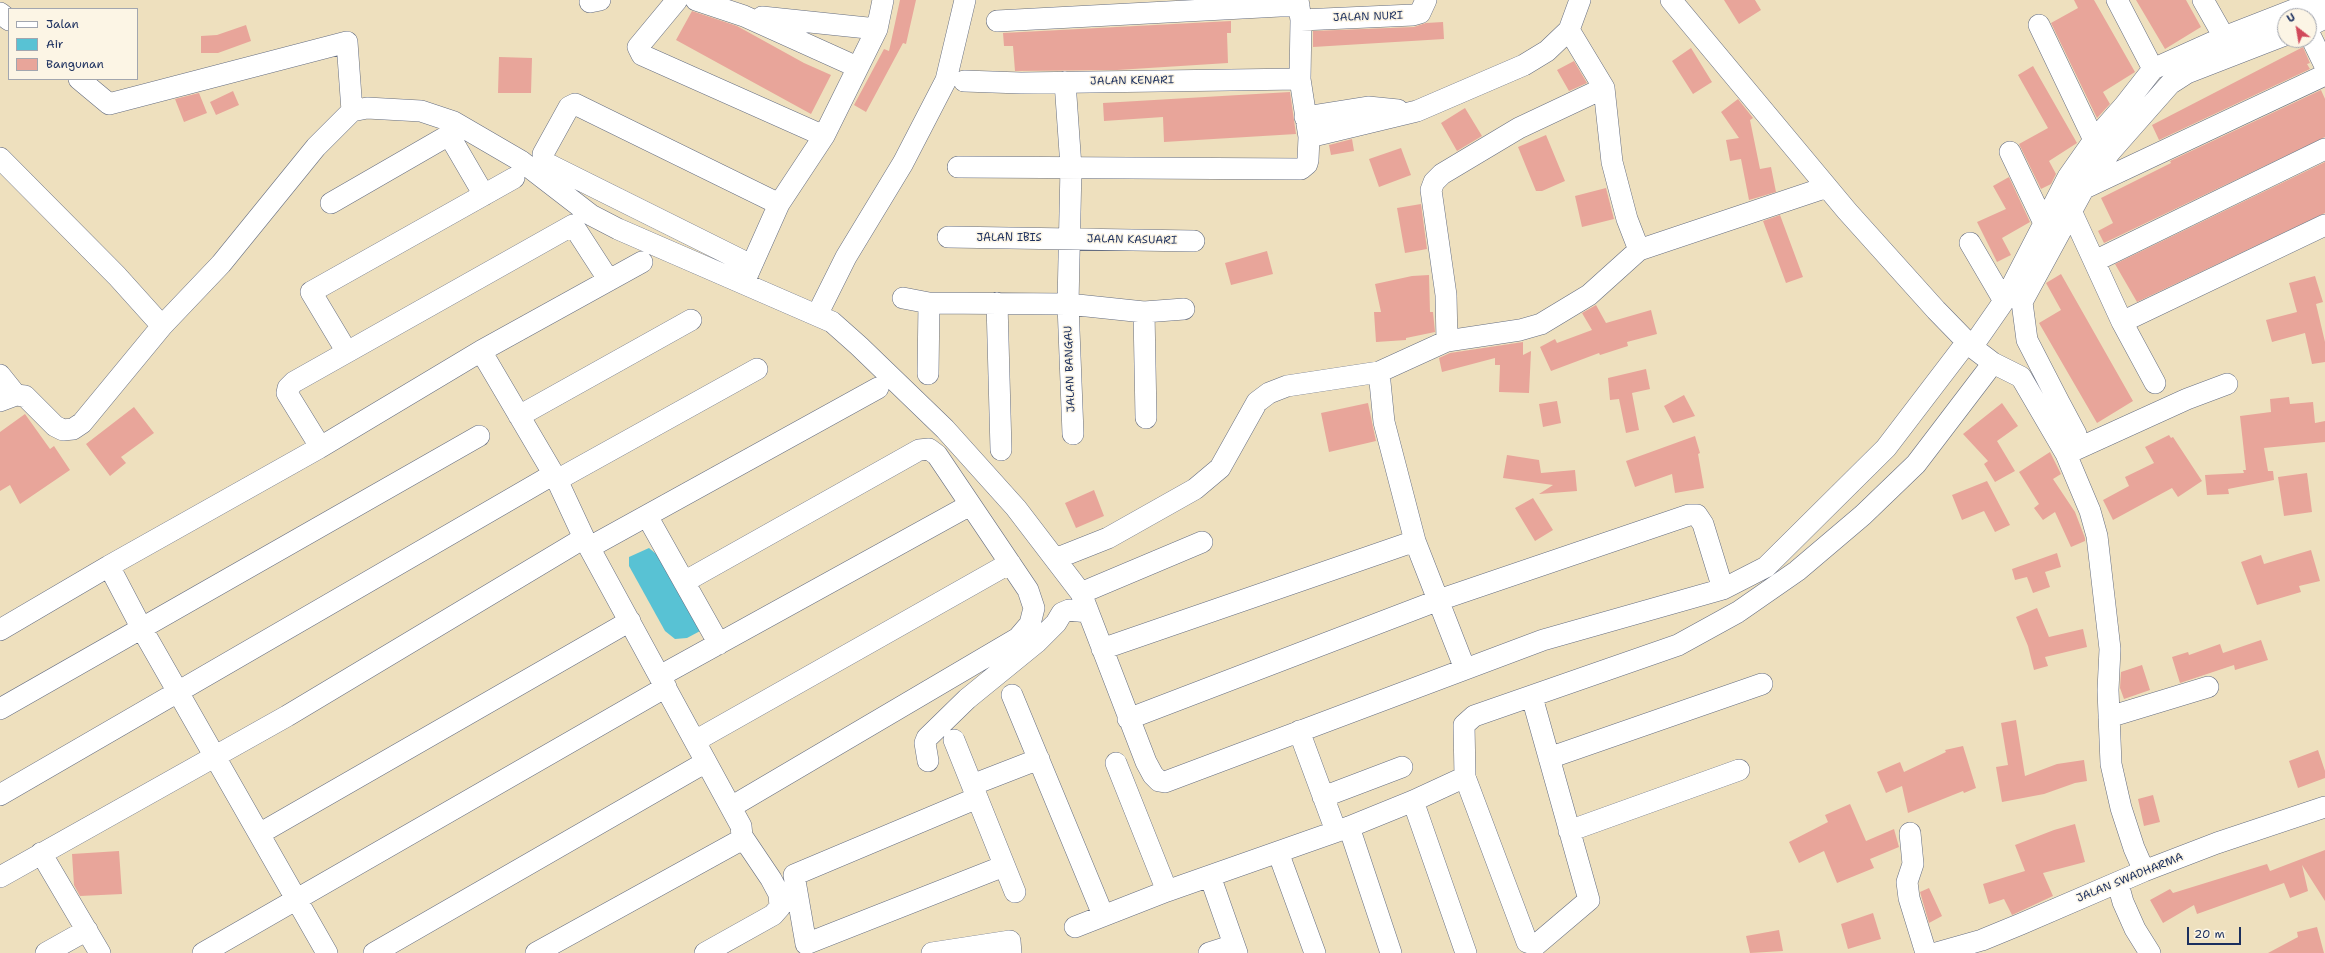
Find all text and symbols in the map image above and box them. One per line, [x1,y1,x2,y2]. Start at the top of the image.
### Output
legend [8,8,138,80]
north arrow [2277,8,2317,48]
street label: JALAN NURI [1333,9,1403,25]
text: U [2284,10,2298,27]
text: Jalan [46,16,79,32]
text: Air [46,36,64,52]
text: Bangunan [46,56,104,72]
street label: JALAN KENARI [1090,74,1174,88]
street label: JALAN IBIS [976,231,1042,245]
street label: JALAN KASUARI [1087,233,1177,247]
street label: JALAN BANGAU [1062,325,1078,413]
street label: JALAN SWADHARMA [2075,851,2185,905]
scale bar [2189,919,2243,945]
text: 20 m [2194,926,2225,942]

